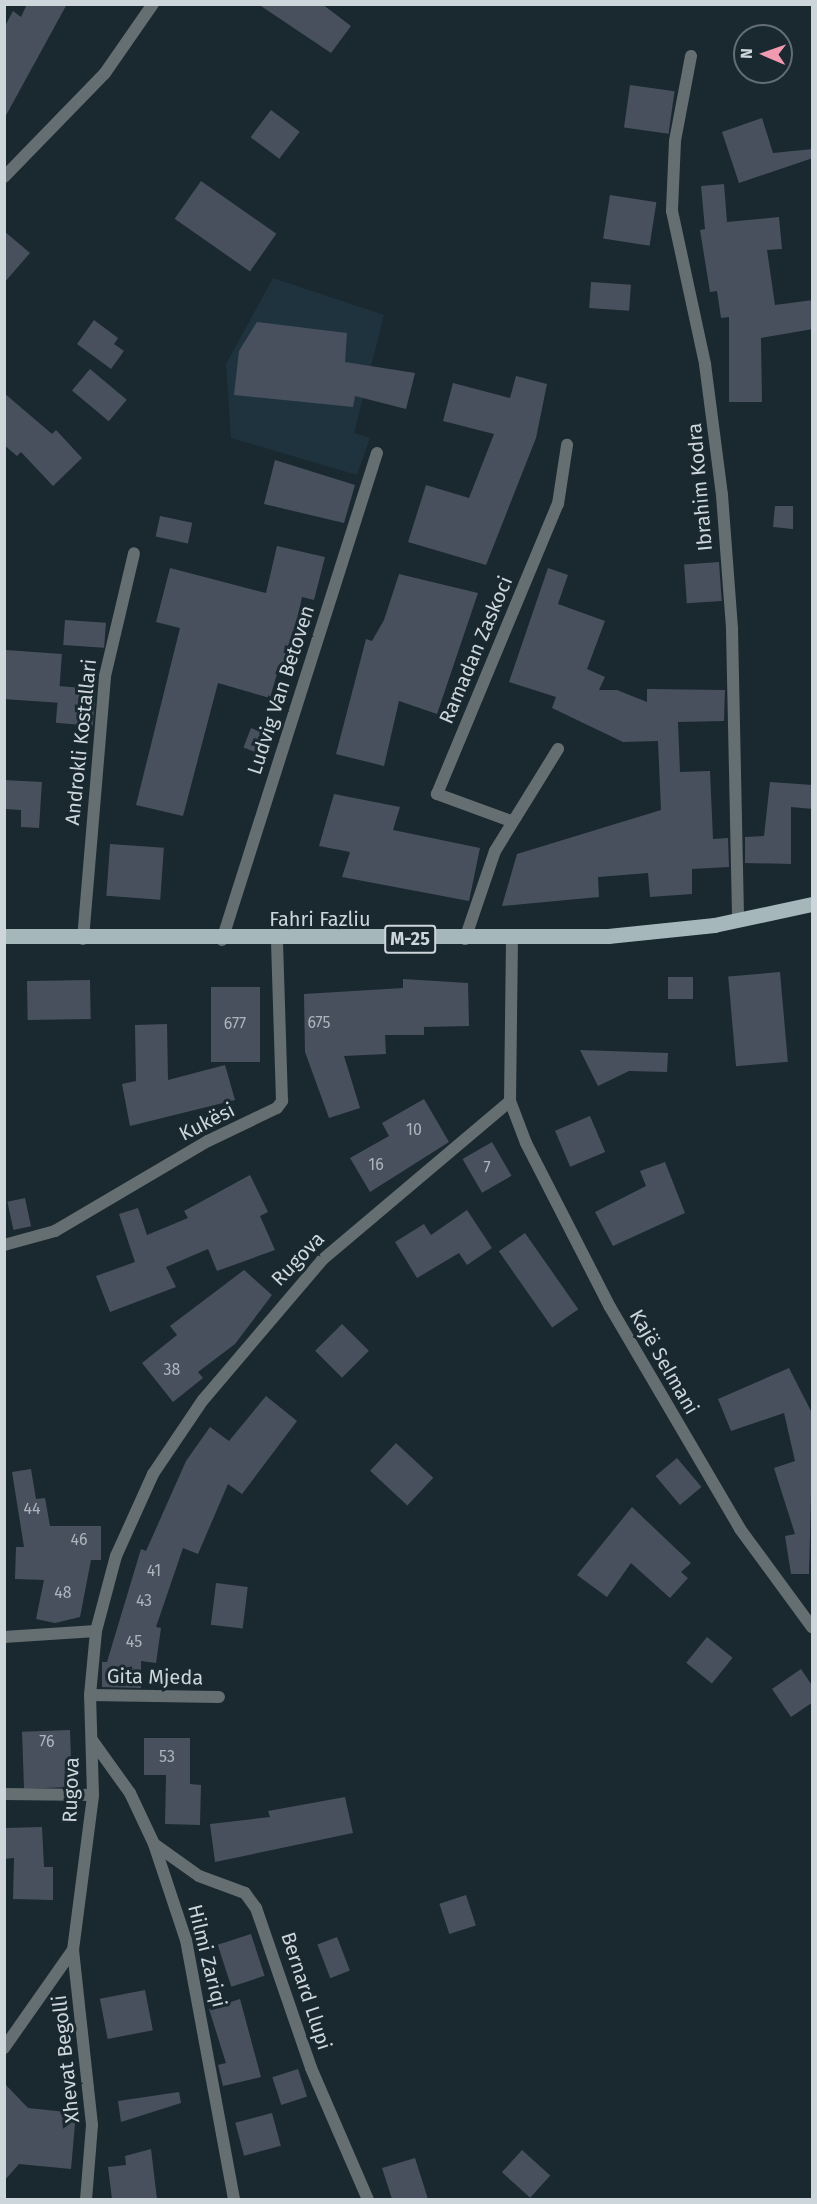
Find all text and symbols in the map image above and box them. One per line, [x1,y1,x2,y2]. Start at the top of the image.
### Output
north arrow [733,24,793,84]
text: N [737,48,756,59]
street label: Ibrahim Kodra [682,422,718,552]
street label: Ramadan Zaskoci [434,573,518,727]
street label: Ludvig Van Betoven [242,602,320,778]
street label: Androkli Kostallari [60,658,102,826]
street label: Fahri Fazliu [269,907,371,931]
road number: M-25 [383,924,437,954]
house number: 675 [307,1013,331,1033]
house number: 677 [224,1014,246,1034]
street label: Kukësi [175,1098,239,1146]
house number: 10 [406,1120,422,1140]
house number: 16 [368,1155,384,1175]
house number: 7 [483,1158,491,1178]
street label: Rugova [267,1227,329,1291]
street label: Kajë Selmani [624,1305,704,1419]
house number: 38 [164,1360,180,1380]
house number: 44 [23,1499,41,1519]
house number: 46 [70,1530,88,1550]
house number: 41 [147,1561,161,1581]
house number: 48 [54,1583,72,1603]
house number: 43 [136,1591,152,1611]
house number: 45 [126,1632,142,1652]
street label: Gita Mjeda [107,1664,203,1690]
house number: 76 [39,1732,55,1752]
house number: 53 [159,1747,175,1767]
street label: Rugova [58,1757,84,1823]
street label: Hilmi Zariqi [183,1902,231,2010]
street label: Bernard Llupi [276,1929,336,2053]
street label: Xhevat Begolli [47,1994,85,2124]

